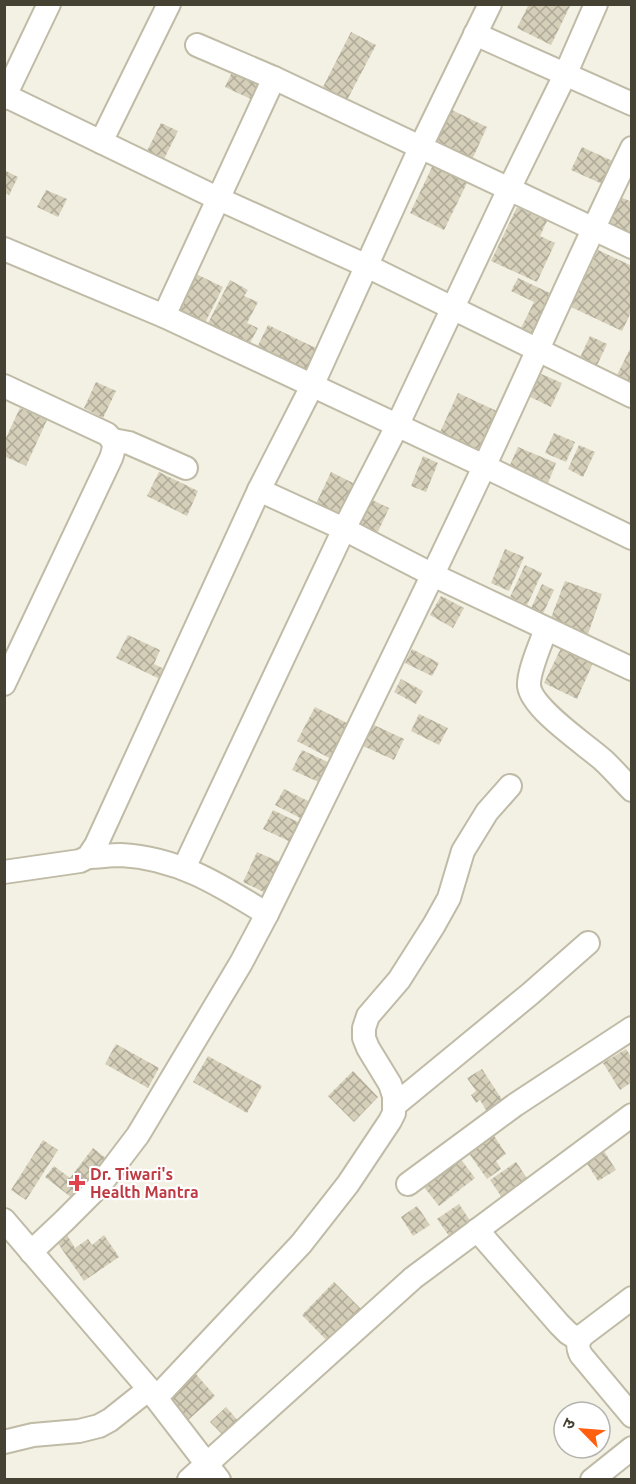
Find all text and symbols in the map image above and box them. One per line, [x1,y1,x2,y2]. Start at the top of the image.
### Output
place label: Dr. Tiwari's Health Mantra [90,1165,199,1201]
marker: Dr. Tiwari's Health Mantra [68,1174,86,1192]
north arrow [552,1400,612,1460]
text: उ [558,1415,579,1432]

